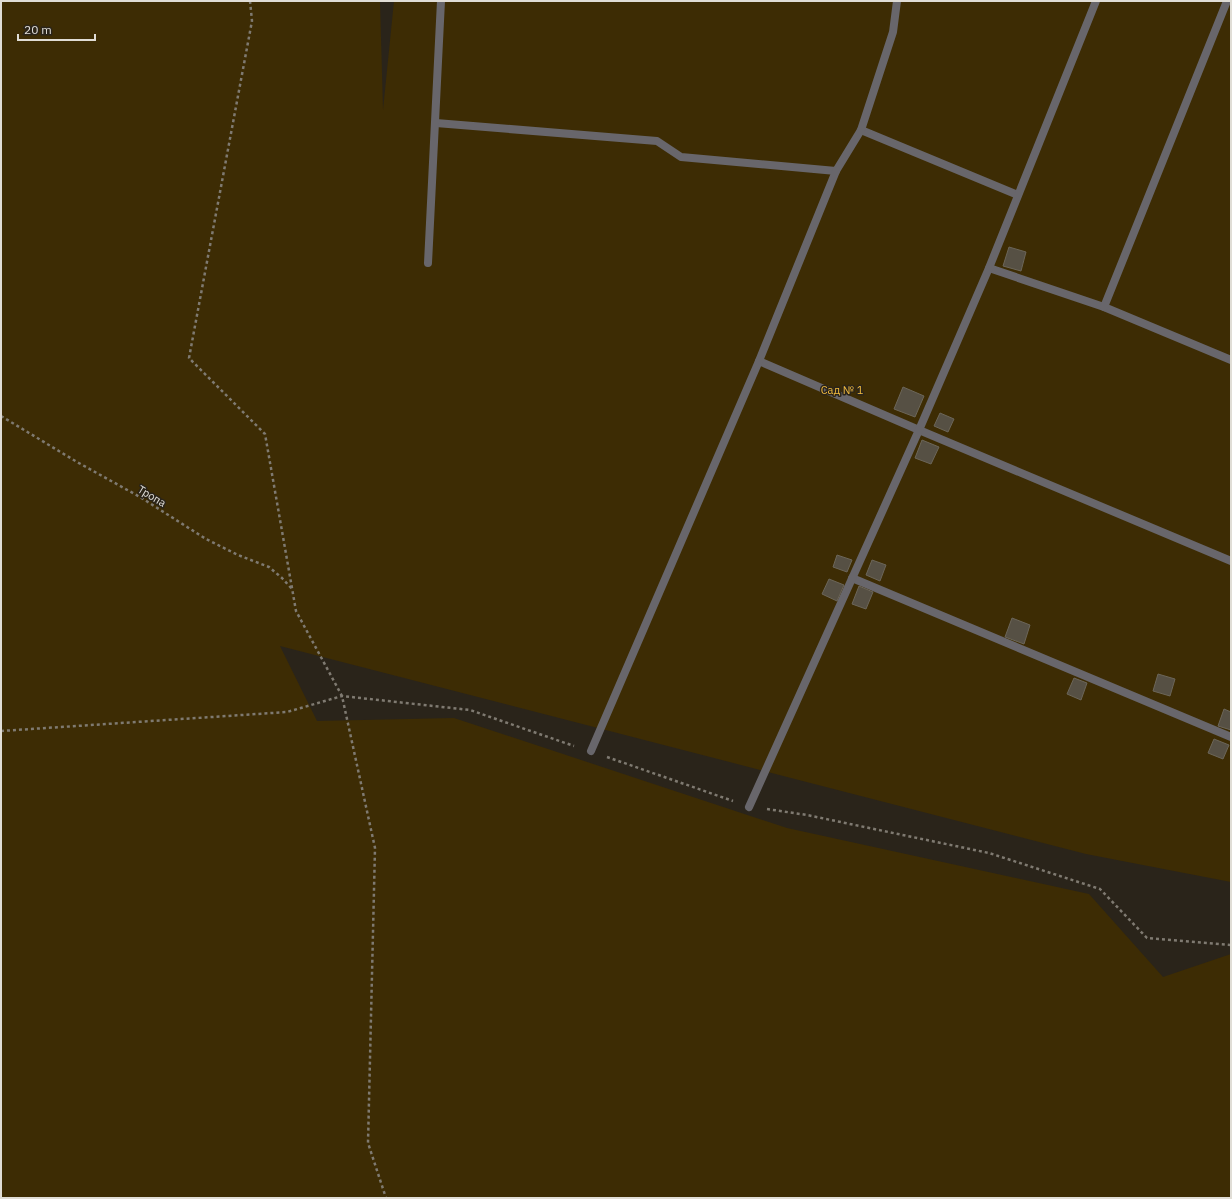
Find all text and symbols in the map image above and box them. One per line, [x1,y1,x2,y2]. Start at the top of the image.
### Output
scale bar [18,16,95,42]
text: 20 m [24,22,52,37]
park label: Сад № 1 [821,383,864,397]
street label: Тропа [135,482,169,510]

